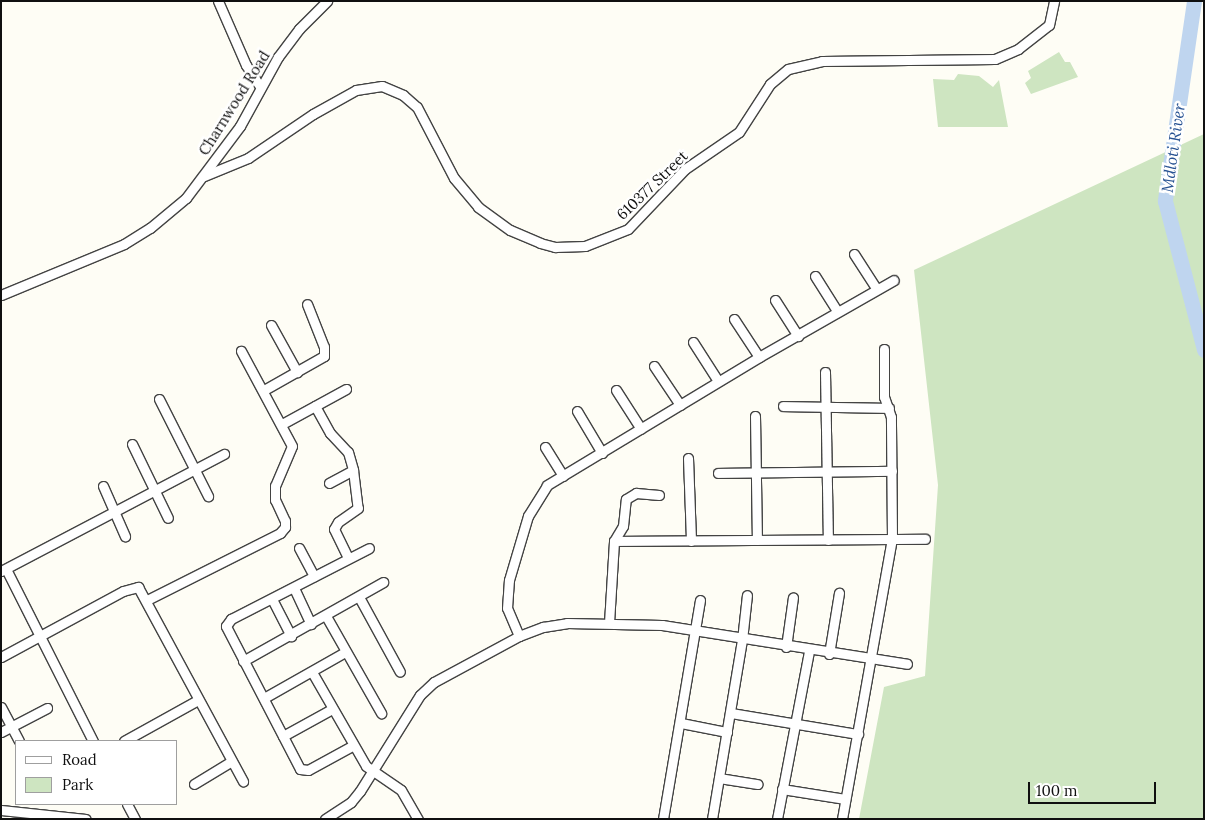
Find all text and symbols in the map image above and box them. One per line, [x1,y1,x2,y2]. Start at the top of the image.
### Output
street label: Charnwood Road [195,47,273,159]
water label: Mdloti River [1157,102,1189,194]
street label: 610377 Street [613,147,691,223]
legend [15,740,178,805]
text: Road [62,750,97,769]
scale bar [1030,772,1158,804]
text: Park [62,775,93,794]
text: 100 m [1036,781,1077,800]

